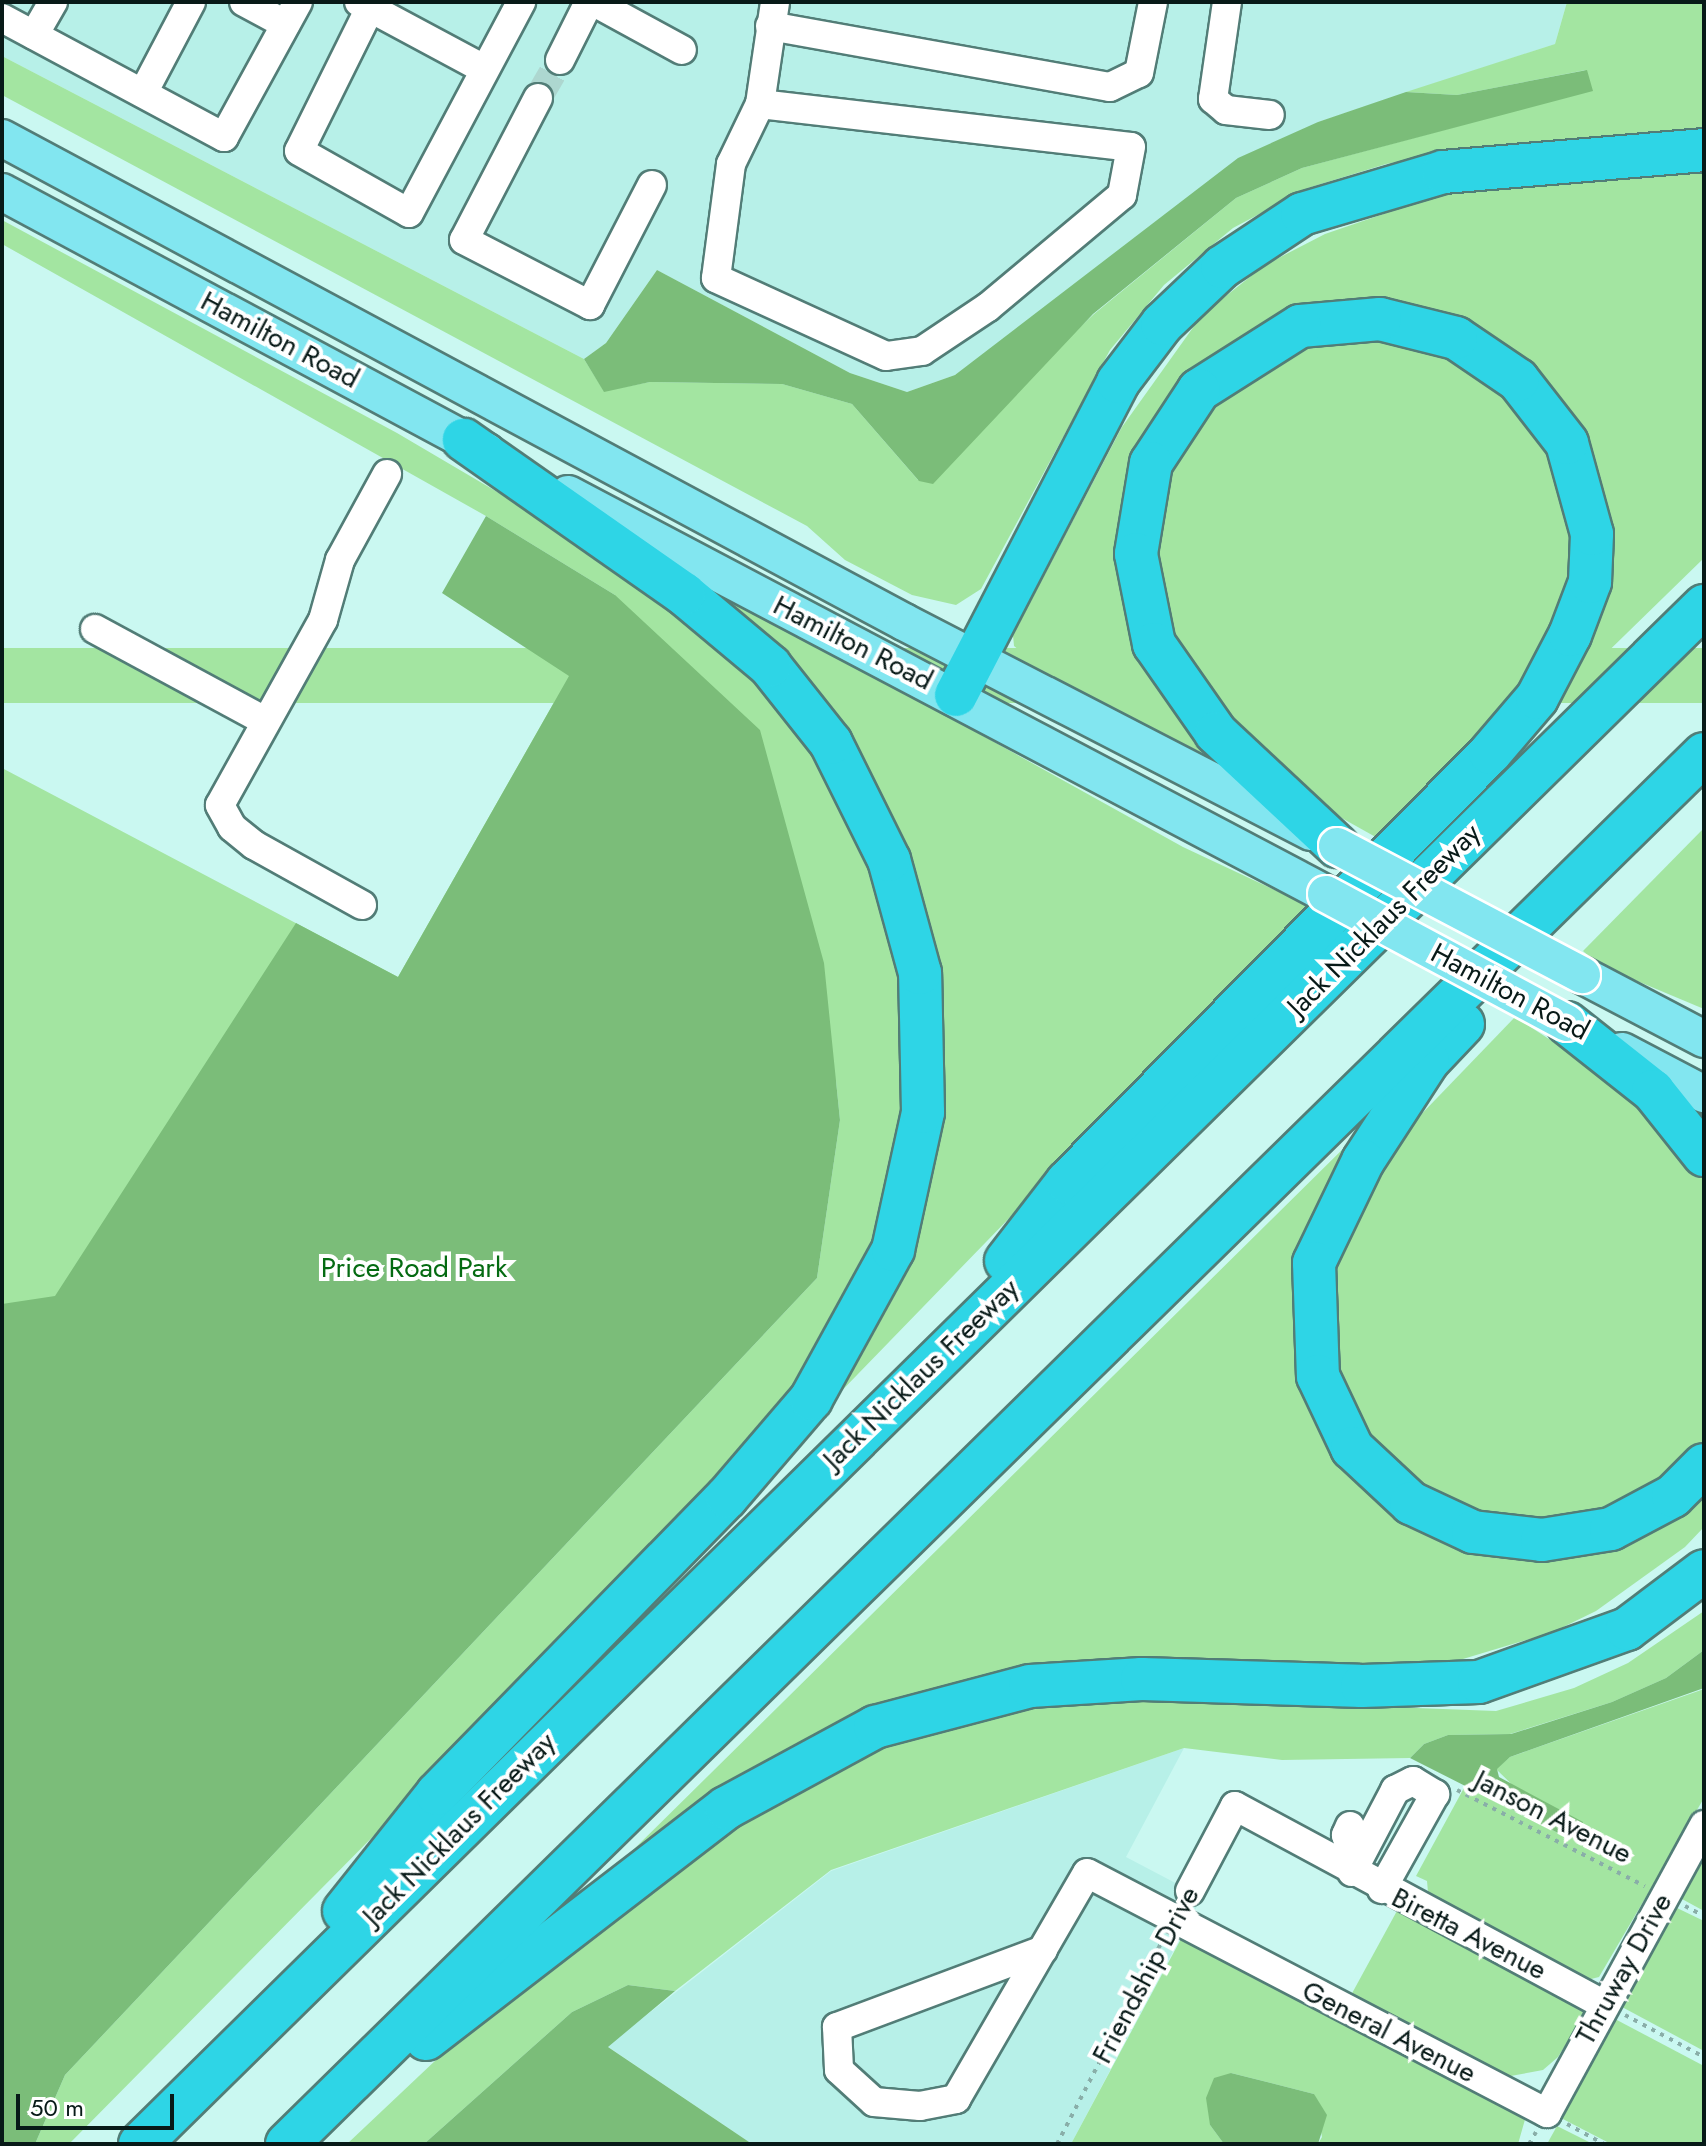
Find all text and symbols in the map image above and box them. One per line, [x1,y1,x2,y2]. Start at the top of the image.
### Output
street label: Hamilton Road [195,284,365,396]
street label: Hamilton Road [768,588,938,698]
street label: Jack Nicklaus Freeway [1281,817,1487,1023]
street label: Hamilton Road [1425,936,1595,1048]
park label: Price Road Park [321,1251,507,1285]
street label: Jack Nicklaus Freeway [816,1272,1026,1476]
street label: Jack Nicklaus Freeway [356,1726,562,1932]
street label: Janson Avenue [1469,1763,1637,1871]
street label: Friendship Drive [1085,1881,1207,2069]
street label: Biretta Avenue [1386,1881,1552,1987]
street label: Thruway Drive [1569,1888,1679,2050]
street label: General Avenue [1297,1974,1481,2090]
scale bar [20,2078,178,2128]
text: 50 m [30,2090,84,2125]

